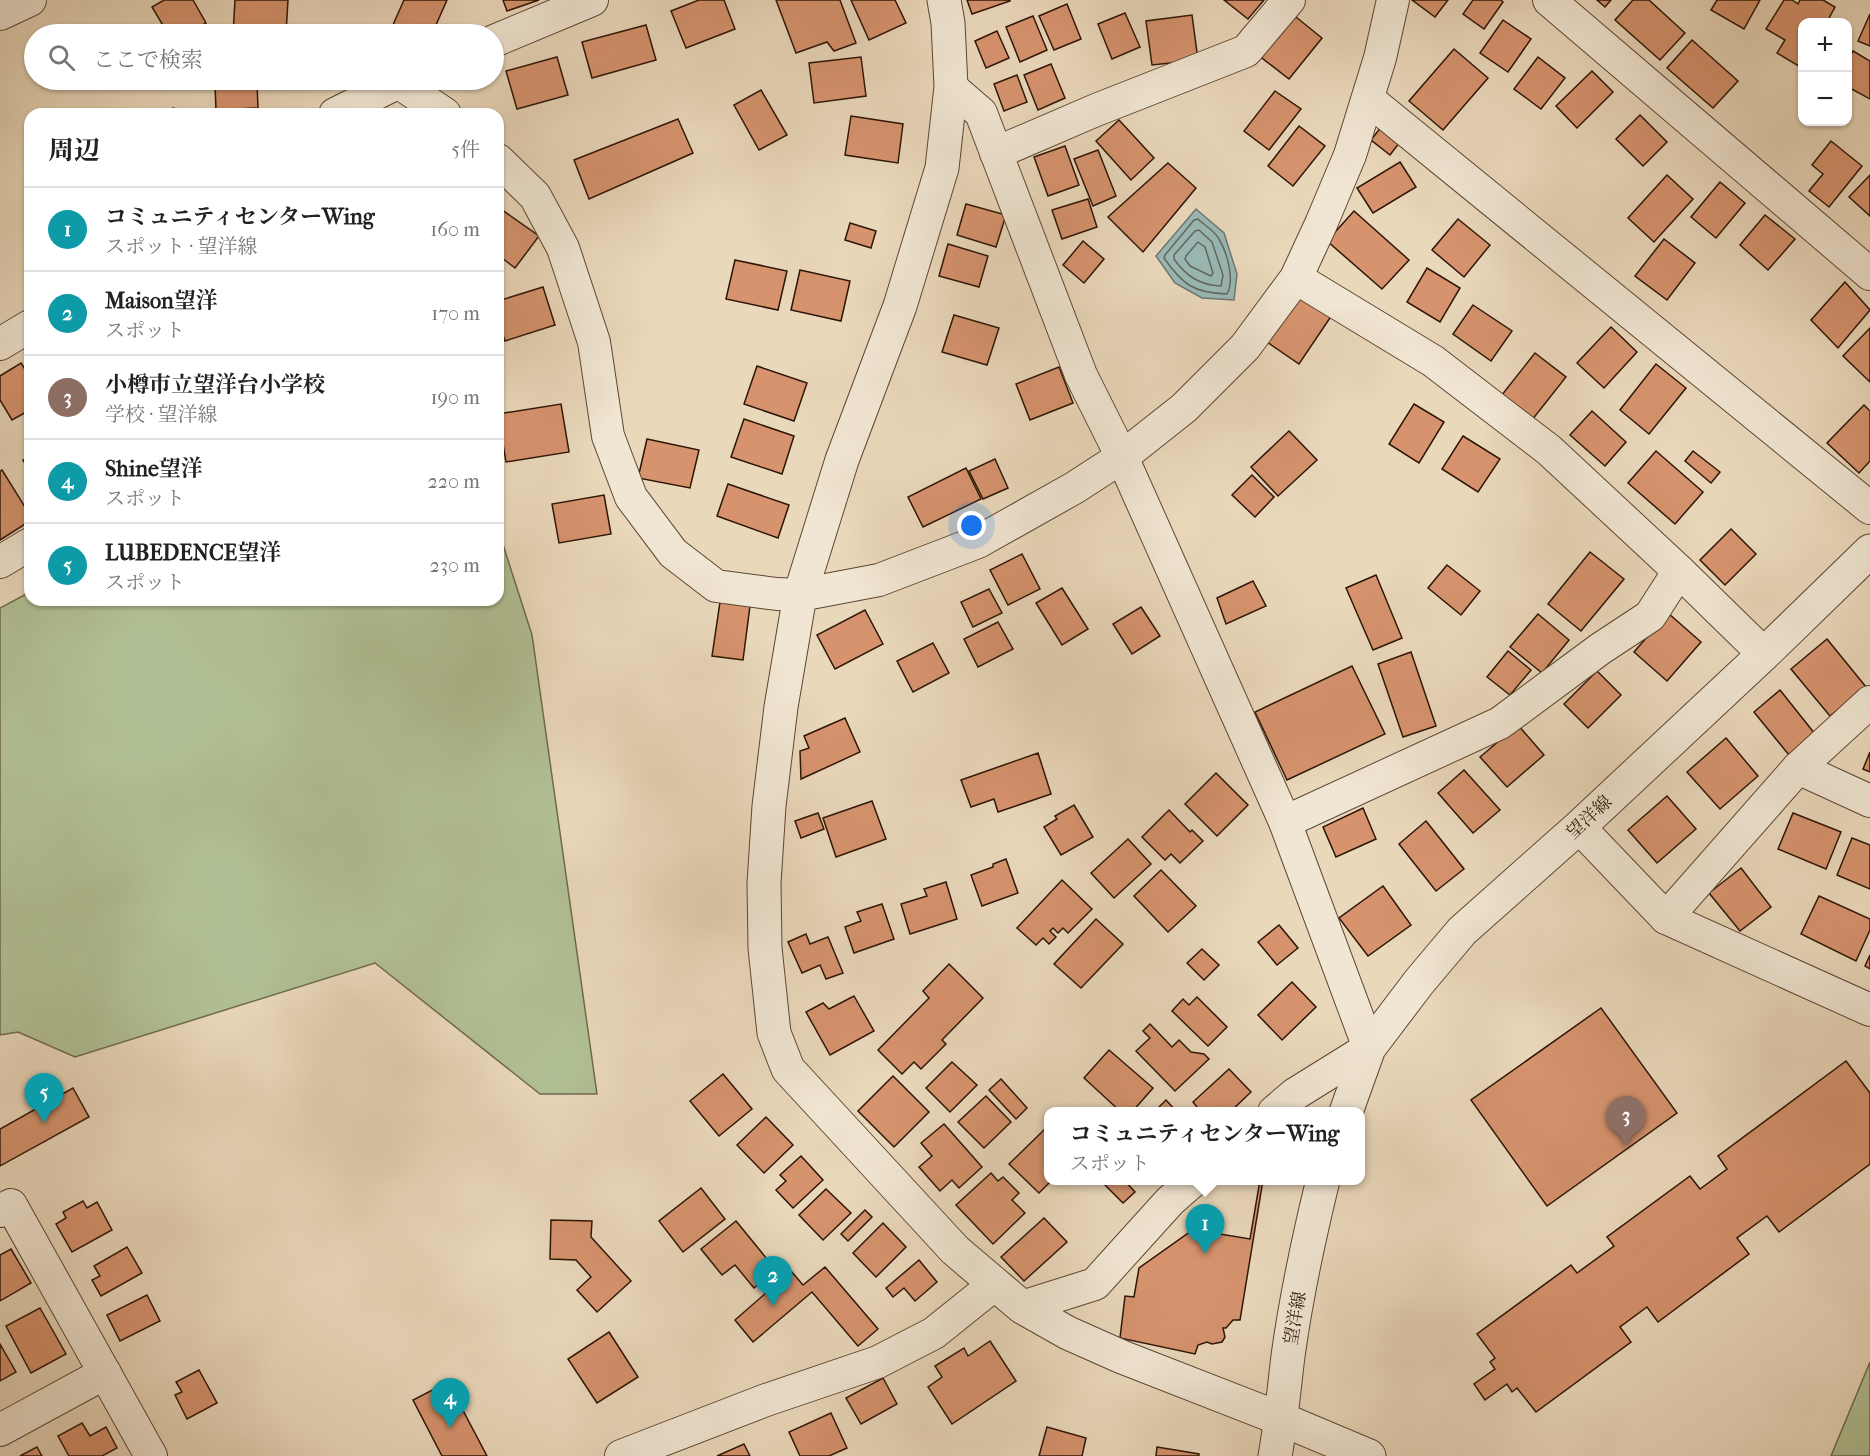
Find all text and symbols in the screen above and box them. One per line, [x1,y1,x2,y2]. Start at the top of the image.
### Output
map controls [1798,18,1852,126]
button: + [1798,18,1852,72]
search box [24,24,504,90]
icon: search [45,41,78,74]
text: ここで検索 [93,47,203,73]
button: − [1798,72,1852,126]
text: 周辺 [48,135,100,166]
text: 5件 [451,138,480,161]
text: コミュニティセンターWing [105,204,374,230]
text: 1 [64,218,71,241]
text: 160 m [430,218,480,241]
text: スポット · 望洋線 [105,235,258,258]
text: Maison望洋 [105,288,218,314]
text: 2 [62,302,73,325]
text: 170 m [431,302,480,325]
text: スポット [105,319,185,342]
text: 小樽市立望洋台小学校 [105,372,325,398]
text: 3 [63,386,72,409]
text: 190 m [430,386,480,409]
text: 学校 · 望洋線 [105,403,218,426]
text: Shine望洋 [105,456,203,482]
text: 4 [62,470,73,493]
text: 220 m [427,470,480,493]
text: スポット [105,487,185,510]
your location [957,511,986,540]
text: LUBEDENCE望洋 [105,540,281,566]
text: 5 [63,554,72,577]
text: 230 m [430,554,480,577]
text: スポット [105,571,185,594]
street label: 望洋線 [1562,791,1616,843]
pin: 5 [24,1074,63,1123]
pin: 3 [1606,1096,1646,1146]
popup [1044,1107,1365,1185]
text: コミュニティセンターWing [1070,1121,1339,1147]
text: スポット [1070,1152,1150,1175]
pin: 1 [1186,1204,1224,1254]
pin: 2 [754,1256,792,1306]
street label: 望洋線 [1280,1290,1311,1346]
pin: 4 [430,1378,470,1428]

